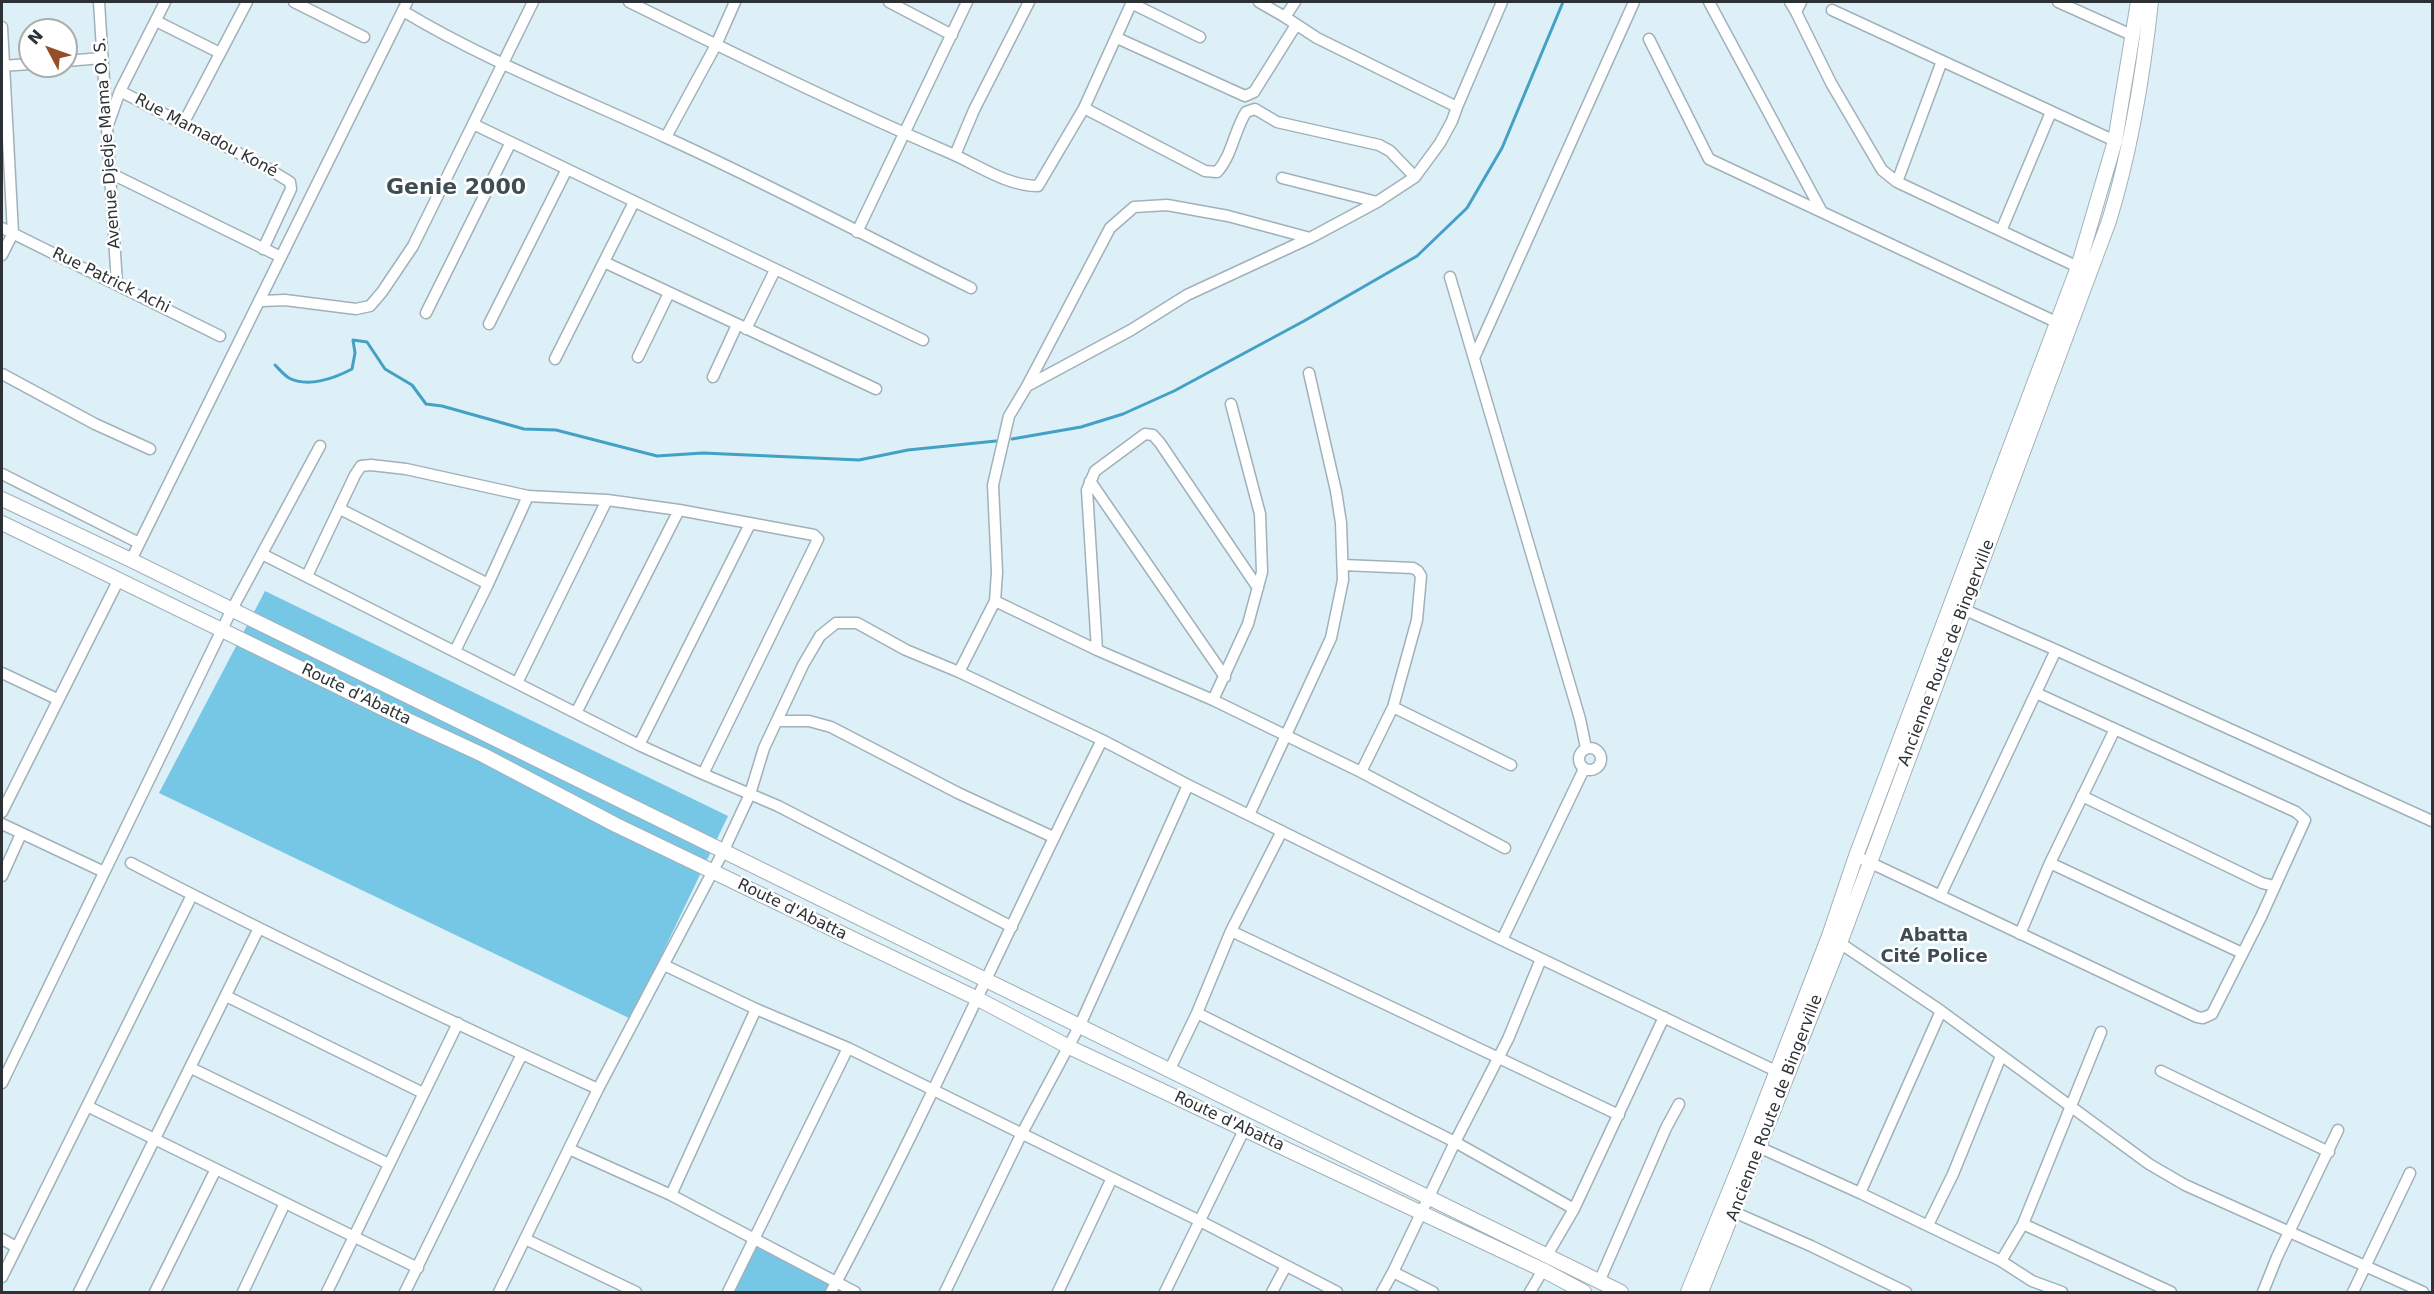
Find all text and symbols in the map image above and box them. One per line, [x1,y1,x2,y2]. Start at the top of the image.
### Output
north arrow [18,18,78,78]
text: N [24,26,47,48]
street label: Avenue Djedje Mama O. S. [91,37,125,249]
street label: Rue Mamadou Koné [131,90,281,182]
district label: Genie 2000 [386,175,526,201]
street label: Rue Patrick Achi [49,244,173,318]
street label: Ancienne Route de Bingerville [1895,537,1999,769]
street label: Route d'Abatta [298,660,414,730]
street label: Route d'Abatta [734,875,850,945]
district label: Abatta Cité Police [1880,925,1988,968]
street label: Ancienne Route de Bingerville [1723,992,1827,1224]
street label: Route d'Abatta [1171,1088,1287,1156]

